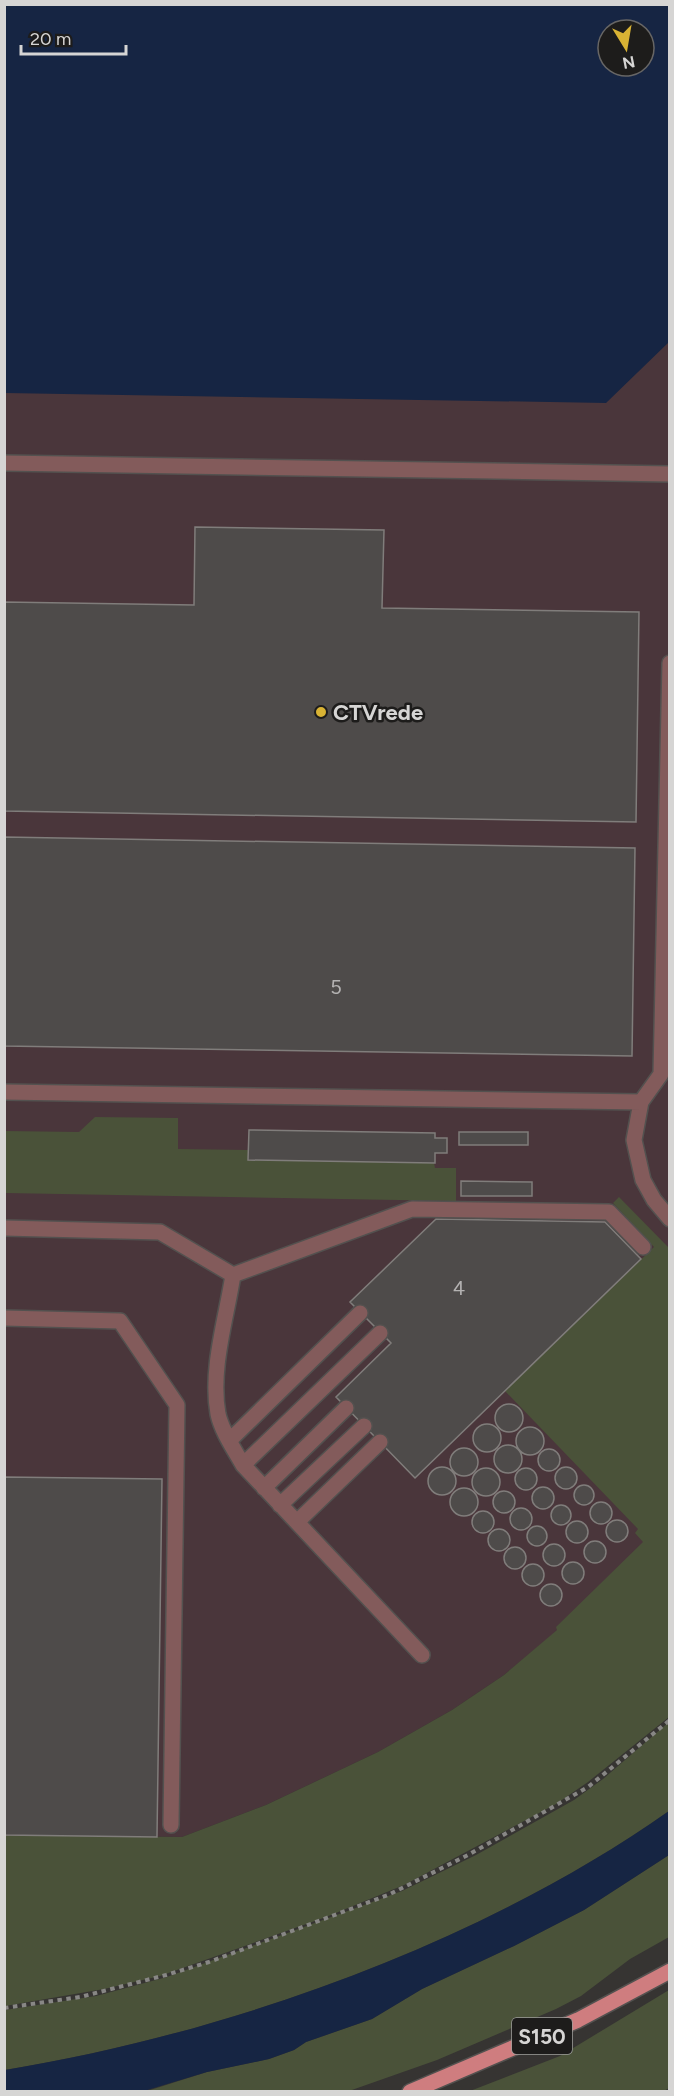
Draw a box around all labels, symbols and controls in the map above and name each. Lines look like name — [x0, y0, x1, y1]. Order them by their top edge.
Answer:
scale bar — [21, 18, 126, 56]
north arrow — [596, 18, 656, 78]
text: 20 m — [30, 28, 71, 50]
text: N — [621, 52, 637, 73]
place label: CTVrede — [333, 699, 423, 726]
marker: CTVrede — [314, 705, 328, 719]
house number: 5 — [330, 975, 342, 999]
house number: 4 — [453, 1276, 465, 1300]
road number: S150 — [512, 2018, 572, 2054]

